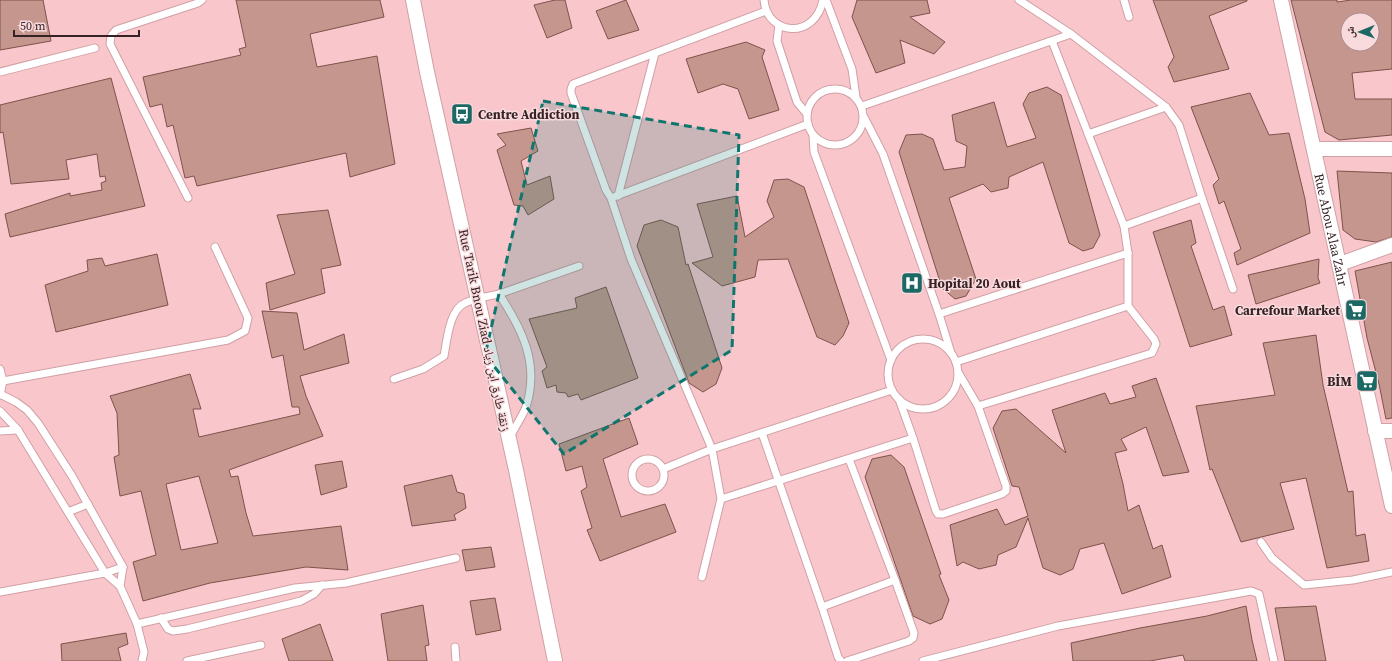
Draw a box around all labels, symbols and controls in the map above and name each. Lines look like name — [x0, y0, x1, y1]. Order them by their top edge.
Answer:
scale bar — [14, 12, 139, 38]
north arrow — [1340, 12, 1380, 52]
text: 50 m — [20, 18, 46, 34]
text: ش — [1343, 26, 1358, 38]
bus stop icon: Centre Addiction — [449, 101, 475, 127]
place label: Centre Addiction — [478, 106, 580, 123]
street label: Rue Abou Alaa Zahr — [1310, 172, 1352, 288]
street label: Rue Tarik Bnou Ziad زنقة طارق ابن زياد — [455, 227, 514, 433]
hospital icon: Hopital 20 Aout — [899, 270, 925, 296]
place label: Hopital 20 Aout — [928, 275, 1021, 292]
supermarket icon: Carrefour Market — [1343, 297, 1369, 323]
place label: Carrefour Market — [1235, 302, 1340, 319]
supermarket icon: BİM — [1354, 368, 1380, 394]
place label: BİM — [1327, 373, 1352, 390]

